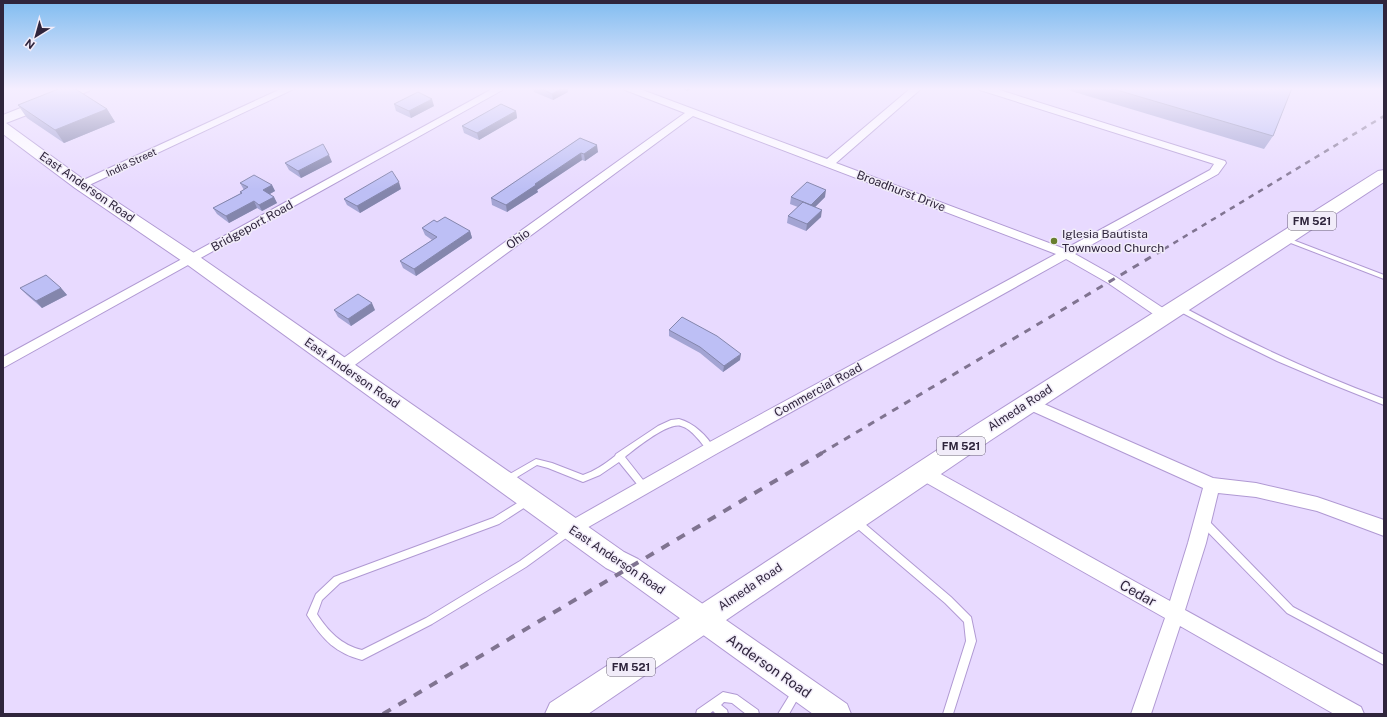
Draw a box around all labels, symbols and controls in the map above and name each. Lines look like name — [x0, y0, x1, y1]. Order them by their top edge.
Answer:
north arrow — [16, 16, 56, 56]
text: N — [23, 37, 37, 51]
street label: India Street — [104, 145, 158, 179]
street label: East Anderson Road — [37, 149, 137, 225]
street label: Broadhurst Drive — [855, 168, 948, 214]
street label: Bridgeport Road — [209, 198, 295, 254]
road number: FM 521 — [1288, 212, 1336, 230]
street label: Ohio — [504, 226, 533, 252]
place label: Iglesia Bautista Townwood Church — [1062, 227, 1164, 255]
marker: Iglesia Bautista Townwood Church — [1049, 236, 1059, 246]
street label: East Anderson Road — [302, 335, 402, 411]
street label: Commercial Road — [772, 360, 864, 420]
street label: Almeda Road — [985, 382, 1055, 434]
road number: FM 521 — [937, 437, 985, 455]
street label: East Anderson Road — [566, 523, 668, 597]
street label: Almeda Road — [715, 560, 785, 614]
street label: Cedar — [1117, 577, 1159, 609]
street label: Anderson Road — [724, 631, 814, 701]
road number: FM 521 — [607, 658, 655, 676]

